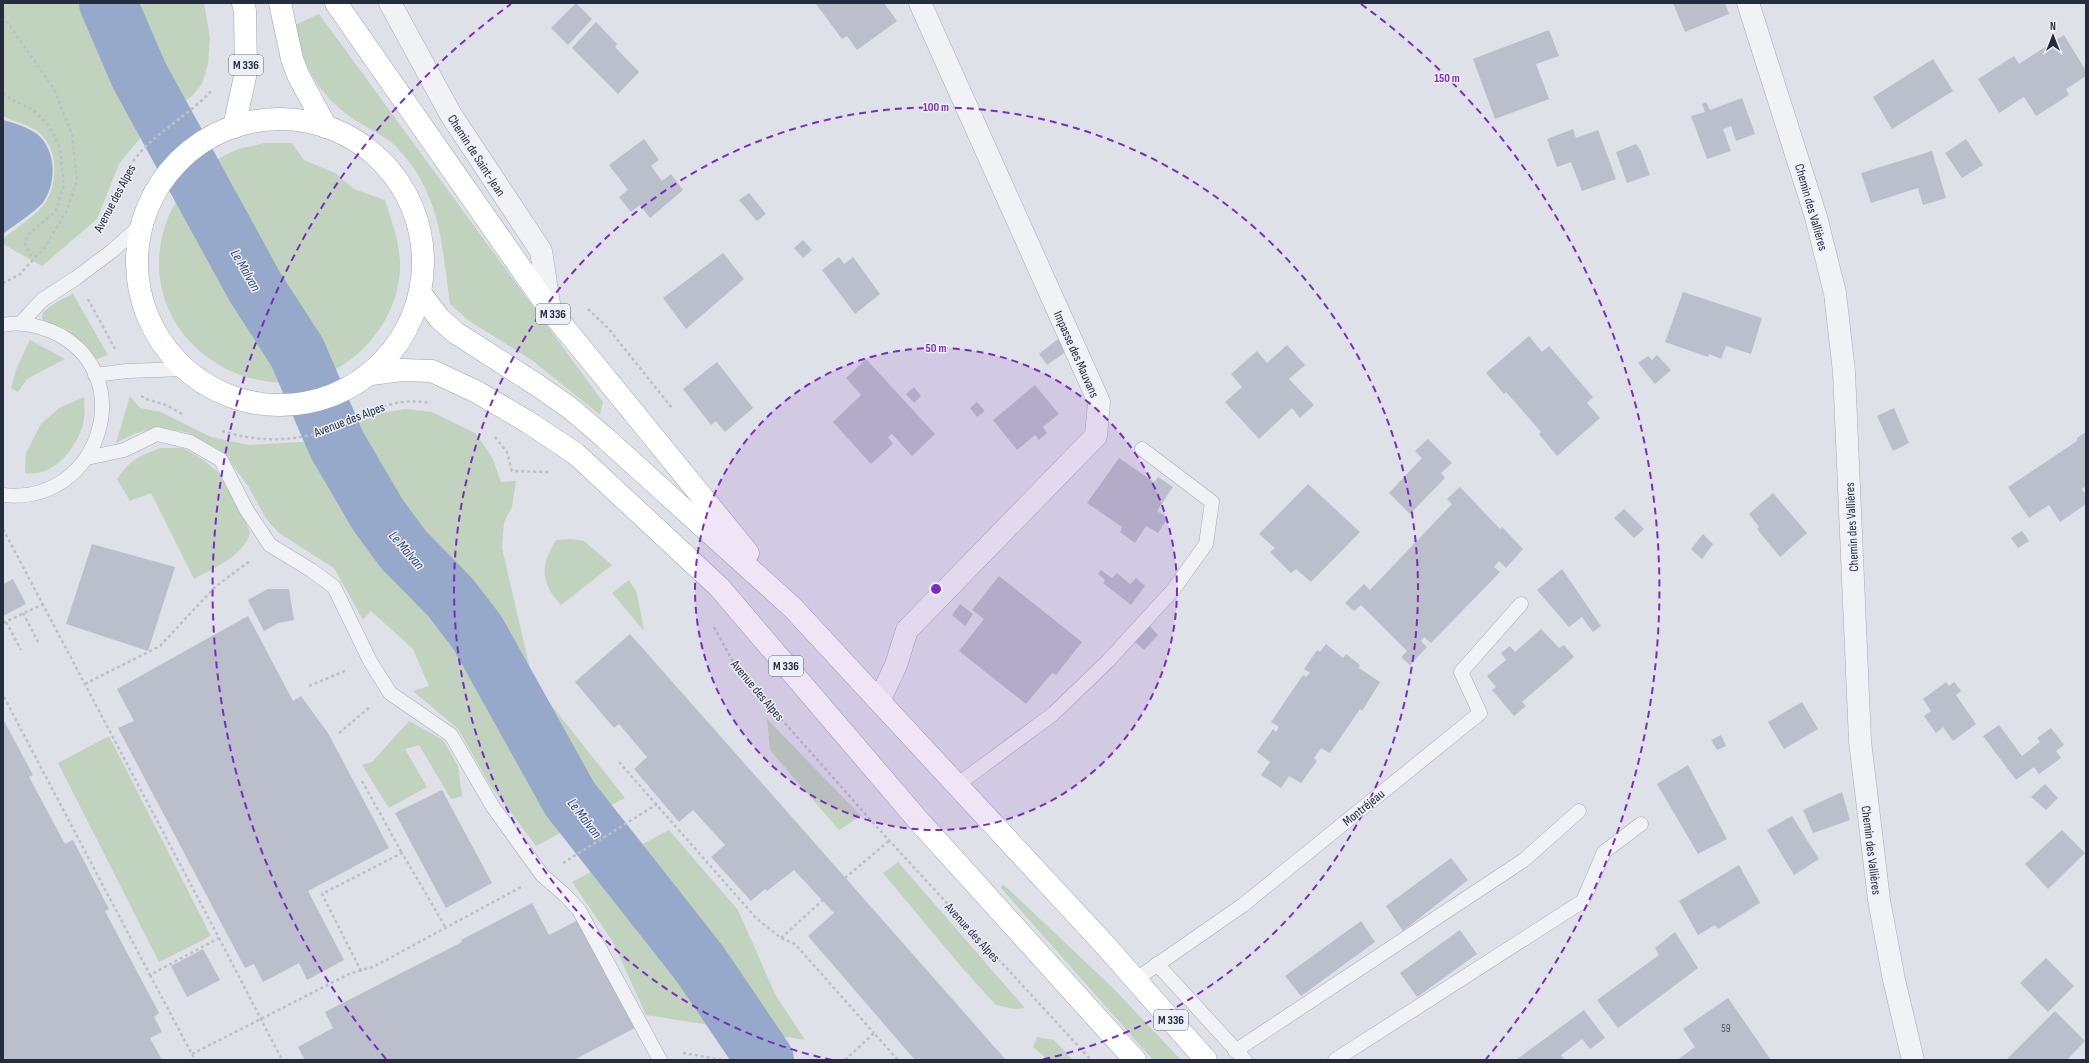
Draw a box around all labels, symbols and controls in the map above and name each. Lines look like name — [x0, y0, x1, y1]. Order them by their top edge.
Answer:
north arrow — [2033, 16, 2073, 56]
text: N — [2050, 20, 2056, 33]
road number: M 336 — [229, 55, 263, 75]
text: 150 m — [1434, 71, 1460, 86]
text: 100 m — [923, 100, 949, 115]
street label: Chemin de Saint-Jean — [444, 112, 509, 199]
street label: Avenue des Alpes — [90, 161, 140, 236]
street label: Chemin des Vallières — [1791, 162, 1831, 253]
water label: Le Malvan — [227, 246, 264, 294]
road number: M 336 — [536, 304, 570, 324]
street label: Impasse des Mauvans — [1050, 308, 1103, 401]
text: 50 m — [926, 341, 946, 356]
street label: Avenue des Alpes — [311, 399, 387, 441]
street label: Chemin des Vallières — [1842, 482, 1862, 572]
water label: Le Malvan — [385, 528, 428, 573]
centre of rings — [929, 582, 943, 596]
street label: Avenue des Alpes — [726, 656, 788, 725]
road number: M 336 — [769, 656, 803, 676]
street label: Montréjeau — [1339, 786, 1388, 830]
water label: Le Malvan — [564, 795, 605, 842]
street label: Chemin des Vallières — [1858, 805, 1884, 896]
street label: Avenue des Alpes — [941, 899, 1003, 966]
road number: M 336 — [1154, 1010, 1188, 1030]
house number: 59 — [1721, 1022, 1731, 1035]

